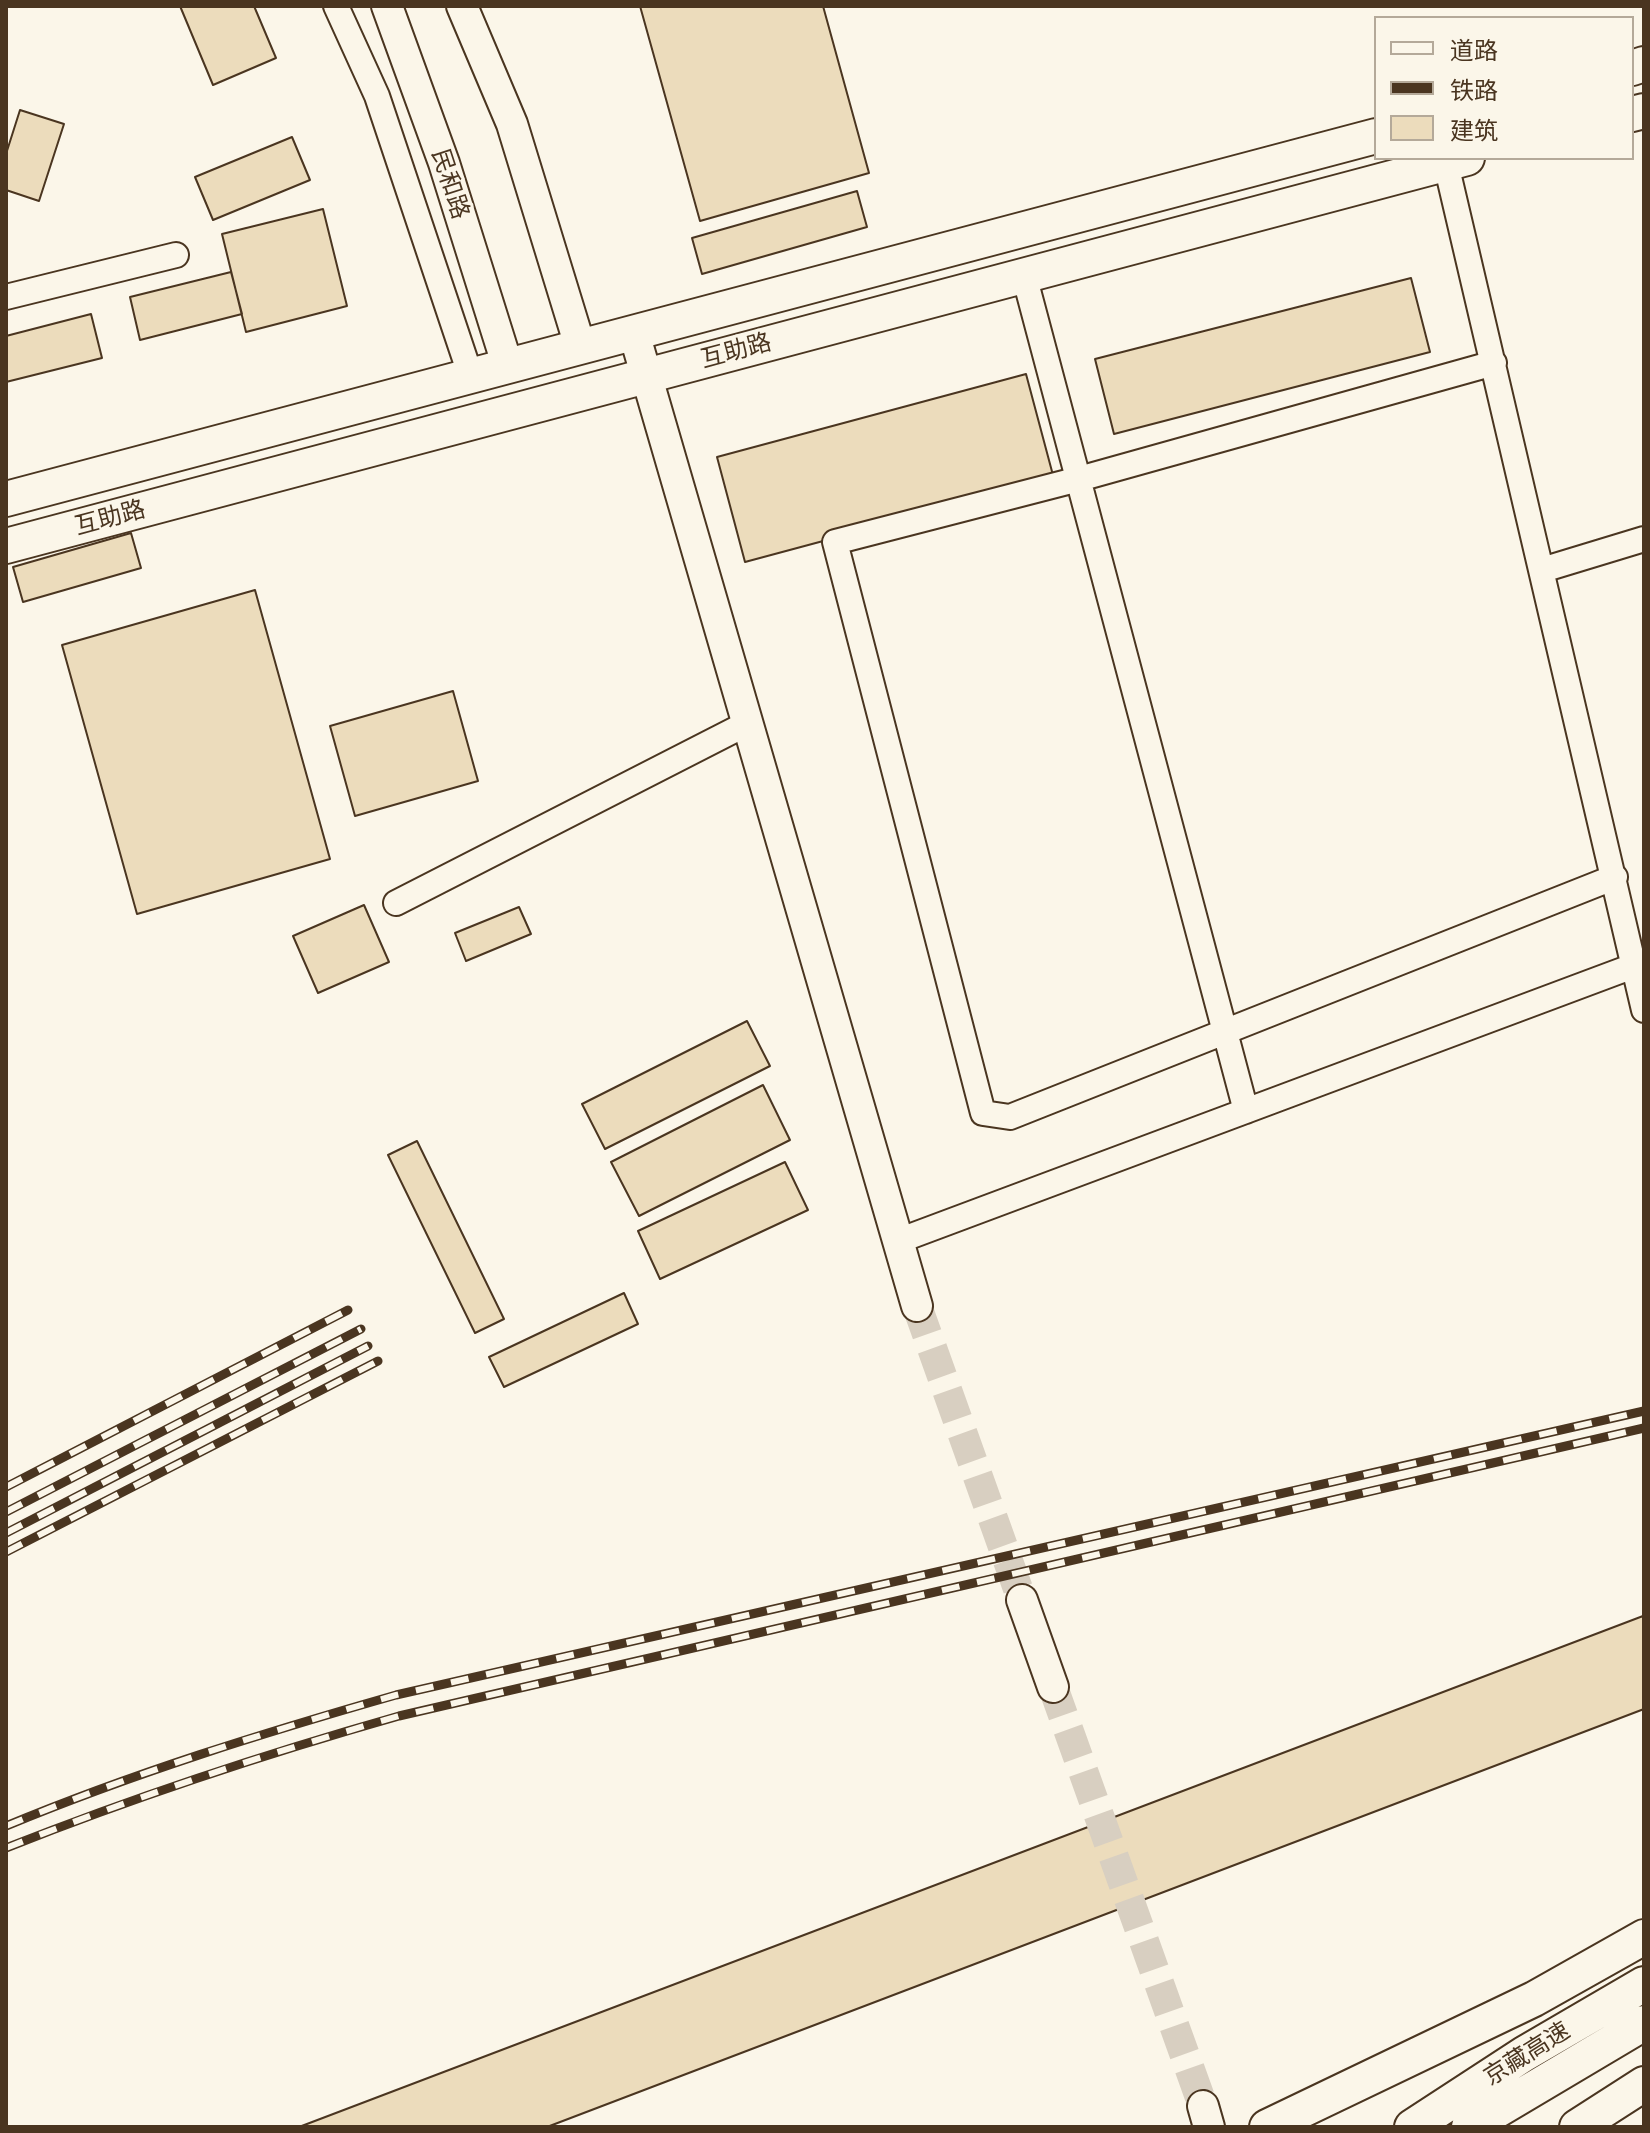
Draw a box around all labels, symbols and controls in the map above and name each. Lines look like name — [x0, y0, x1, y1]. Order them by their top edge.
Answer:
legend — [1374, 16, 1634, 160]
text: 道路 — [1450, 37, 1498, 64]
text: 铁路 — [1450, 77, 1498, 104]
text: 建筑 — [1450, 117, 1498, 144]
street label: 民和路 — [425, 145, 475, 223]
street label: 互助路 — [697, 328, 775, 374]
street label: 互助路 — [71, 495, 149, 541]
street label: 京藏高速 — [1479, 2016, 1575, 2092]

